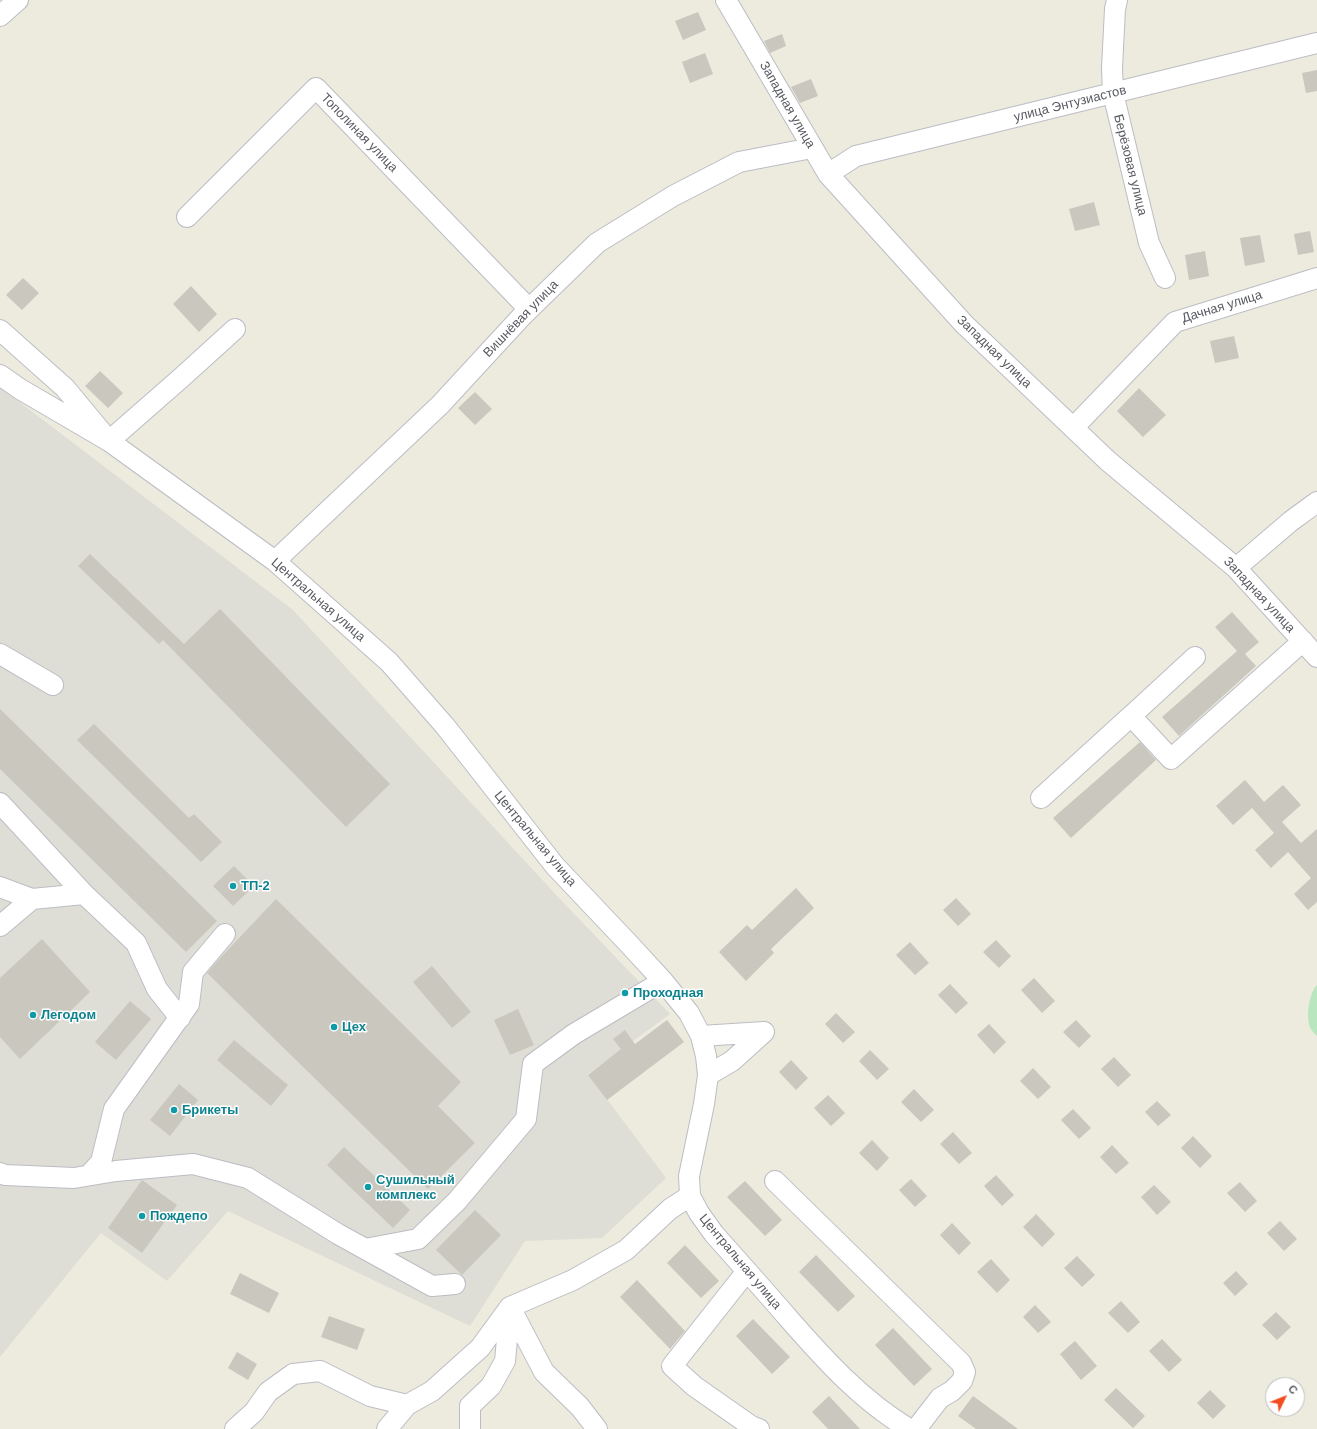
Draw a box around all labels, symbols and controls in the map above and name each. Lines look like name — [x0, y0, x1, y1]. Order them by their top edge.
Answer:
street label: Западная улица — [756, 59, 818, 151]
street label: улица Энтузиастов — [1012, 82, 1128, 126]
street label: Тополиная улица — [317, 90, 401, 176]
street label: Берёзовая улица — [1110, 113, 1150, 217]
street label: Вишнёвая улица — [480, 277, 562, 361]
street label: Дачная улица — [1180, 287, 1264, 327]
street label: Западная улица — [953, 312, 1035, 392]
street label: Западная улица — [1220, 554, 1298, 636]
street label: Центральная улица — [268, 555, 368, 645]
street label: Центральная улица — [491, 788, 579, 890]
place label: ТП-2 — [241, 878, 270, 894]
marker: ТП-2 — [228, 881, 238, 891]
place label: Проходная — [633, 985, 703, 1001]
marker: Проходная — [620, 988, 630, 998]
place label: Легодом — [41, 1007, 96, 1023]
marker: Легодом — [28, 1010, 38, 1020]
place label: Цех — [342, 1019, 366, 1035]
marker: Цех — [329, 1022, 339, 1032]
place label: Брикеты — [182, 1102, 238, 1118]
marker: Брикеты — [169, 1105, 179, 1115]
place label: Сушильный комплекс — [376, 1172, 455, 1203]
marker: Сушильный комплекс — [363, 1182, 373, 1192]
place label: Пождепо — [150, 1208, 208, 1224]
marker: Пождепо — [137, 1211, 147, 1221]
street label: Центральная улица — [696, 1211, 784, 1313]
north arrow — [1265, 1377, 1305, 1417]
text: С — [1286, 1382, 1300, 1396]

